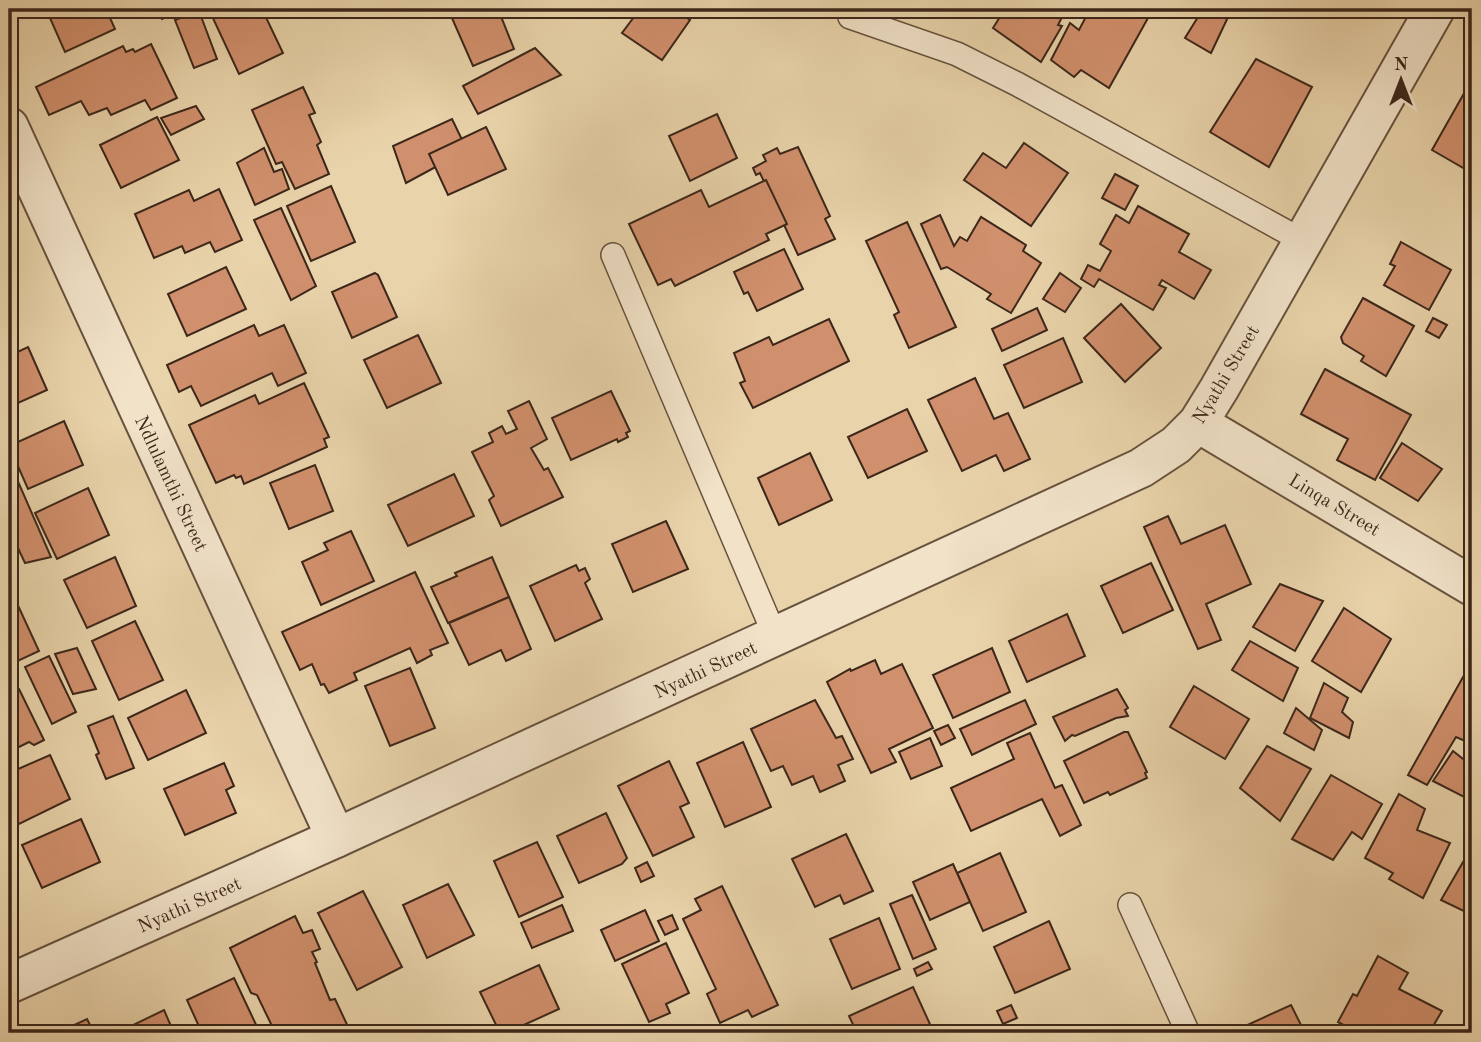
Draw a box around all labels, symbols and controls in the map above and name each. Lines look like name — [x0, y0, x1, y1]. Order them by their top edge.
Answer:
north arrow — [1366, 46, 1436, 116]
text: N — [1394, 56, 1409, 75]
street label: Nyathi Street — [1190, 323, 1264, 428]
street label: Ndlulamthi Street — [130, 413, 209, 555]
street label: Linqa Street — [1285, 472, 1383, 541]
street label: Nyathi Street — [652, 639, 760, 703]
street label: Nyathi Street — [135, 875, 245, 938]

